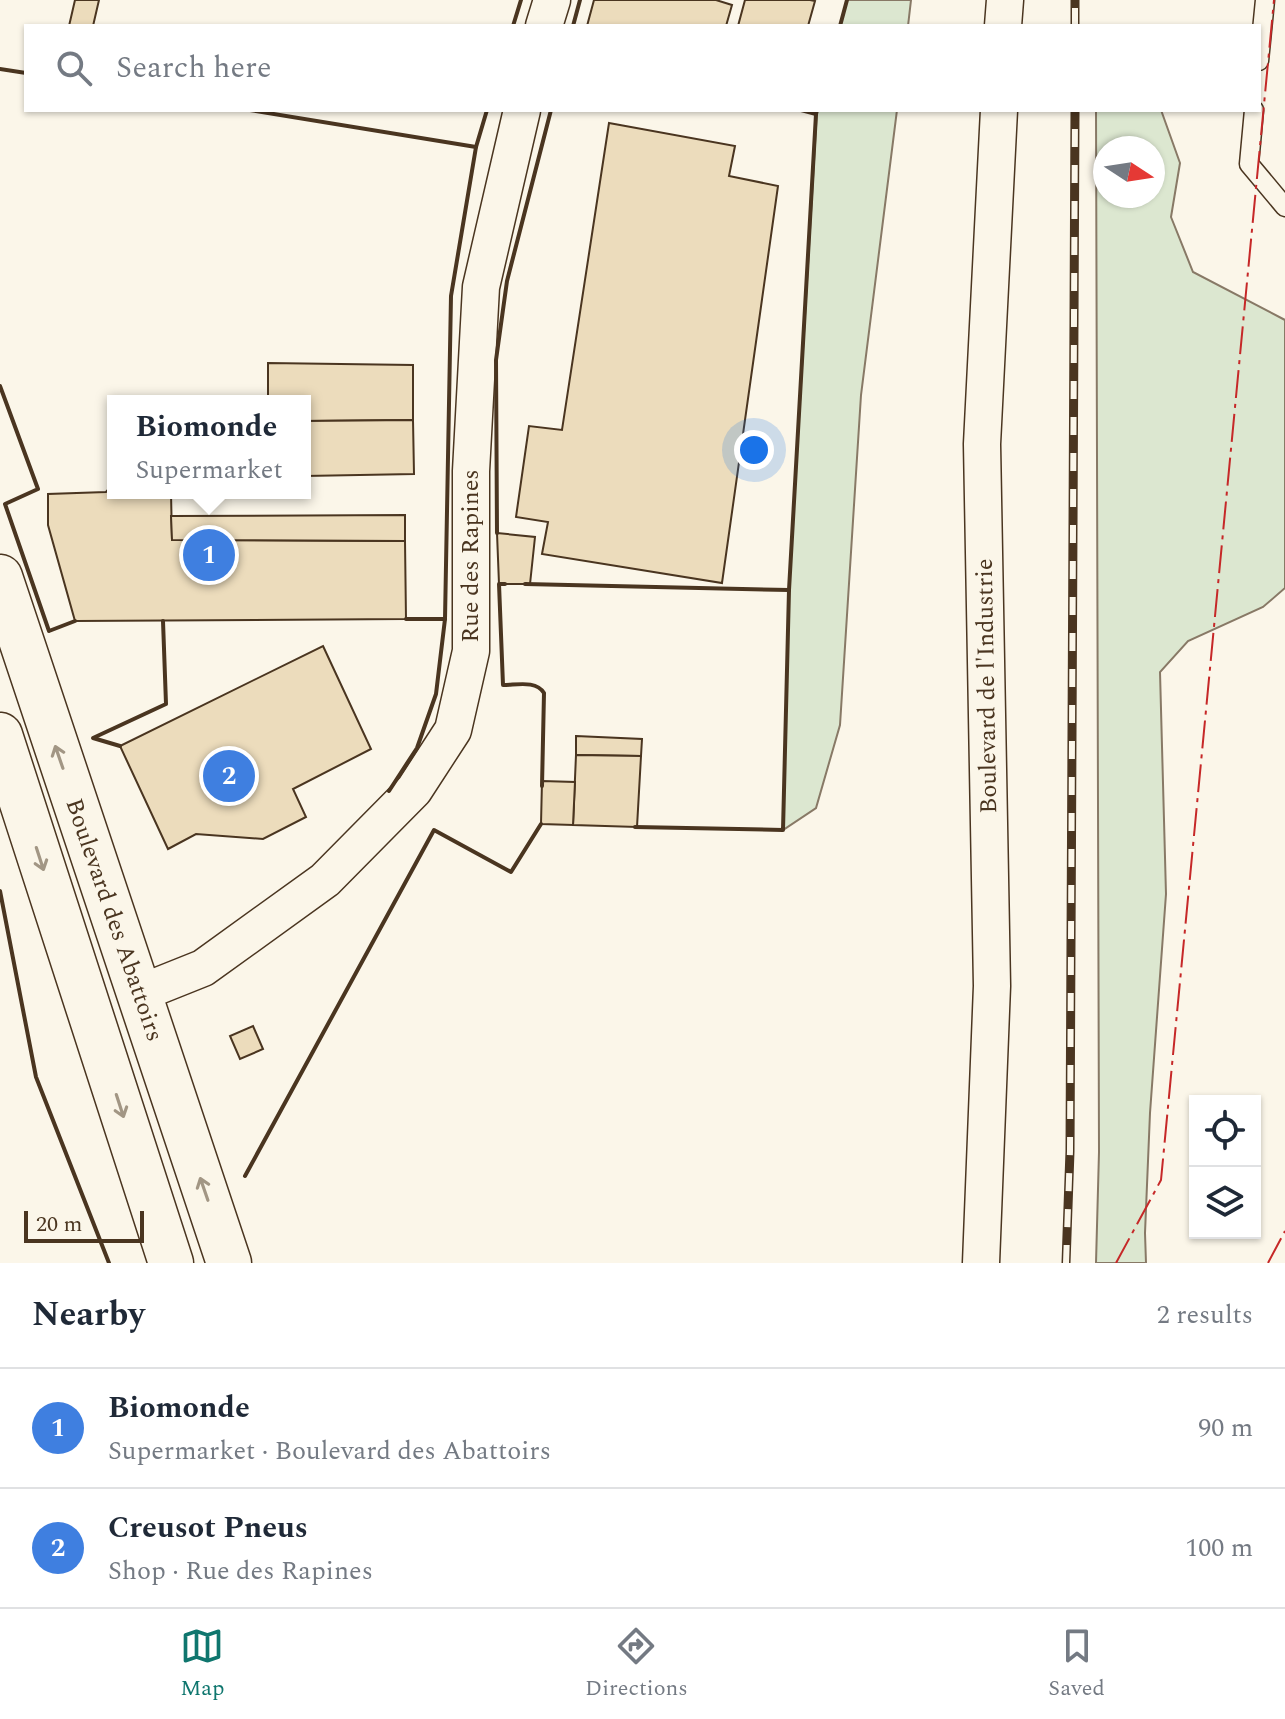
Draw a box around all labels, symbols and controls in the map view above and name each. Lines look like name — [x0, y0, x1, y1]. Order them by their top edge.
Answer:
search box — [24, 24, 1261, 112]
text: Search here — [116, 45, 272, 91]
icon: search — [52, 46, 96, 90]
north arrow — [1093, 136, 1165, 208]
popup — [107, 395, 311, 499]
text: Biomonde — [135, 404, 277, 450]
your location — [734, 430, 774, 470]
text: Supermarket — [135, 450, 283, 490]
street label: Rue des Rapines — [453, 469, 489, 643]
pin: 1 — [183, 525, 235, 585]
street label: Boulevard de l'Industrie — [967, 558, 1007, 814]
one-way arrow — [50, 745, 65, 770]
pin: 2 — [203, 746, 255, 806]
street label: Boulevard des Abattoirs — [55, 794, 173, 1046]
one-way arrow — [33, 845, 48, 871]
one-way arrow — [114, 1093, 129, 1118]
map controls — [1189, 1095, 1261, 1239]
button: locate — [1189, 1095, 1261, 1167]
button: layers — [1189, 1167, 1261, 1239]
one-way arrow — [196, 1177, 211, 1202]
scale bar — [24, 1207, 144, 1243]
text: 20 m — [36, 1208, 82, 1241]
text: Nearby — [32, 1289, 145, 1341]
text: 2 results — [1157, 1295, 1253, 1335]
text: Biomonde — [108, 1385, 250, 1431]
text: 1 — [51, 1408, 65, 1448]
text: 90 m — [1198, 1408, 1253, 1448]
text: Supermarket · Boulevard des Abattoirs — [108, 1431, 551, 1471]
text: Creusot Pneus — [108, 1505, 308, 1551]
text: 2 — [51, 1528, 65, 1568]
text: 100 m — [1185, 1528, 1253, 1568]
text: Shop · Rue des Rapines — [108, 1551, 373, 1591]
tab: Map — [180, 1624, 225, 1705]
tab: Directions — [585, 1624, 688, 1705]
tab: Saved — [1048, 1624, 1105, 1705]

